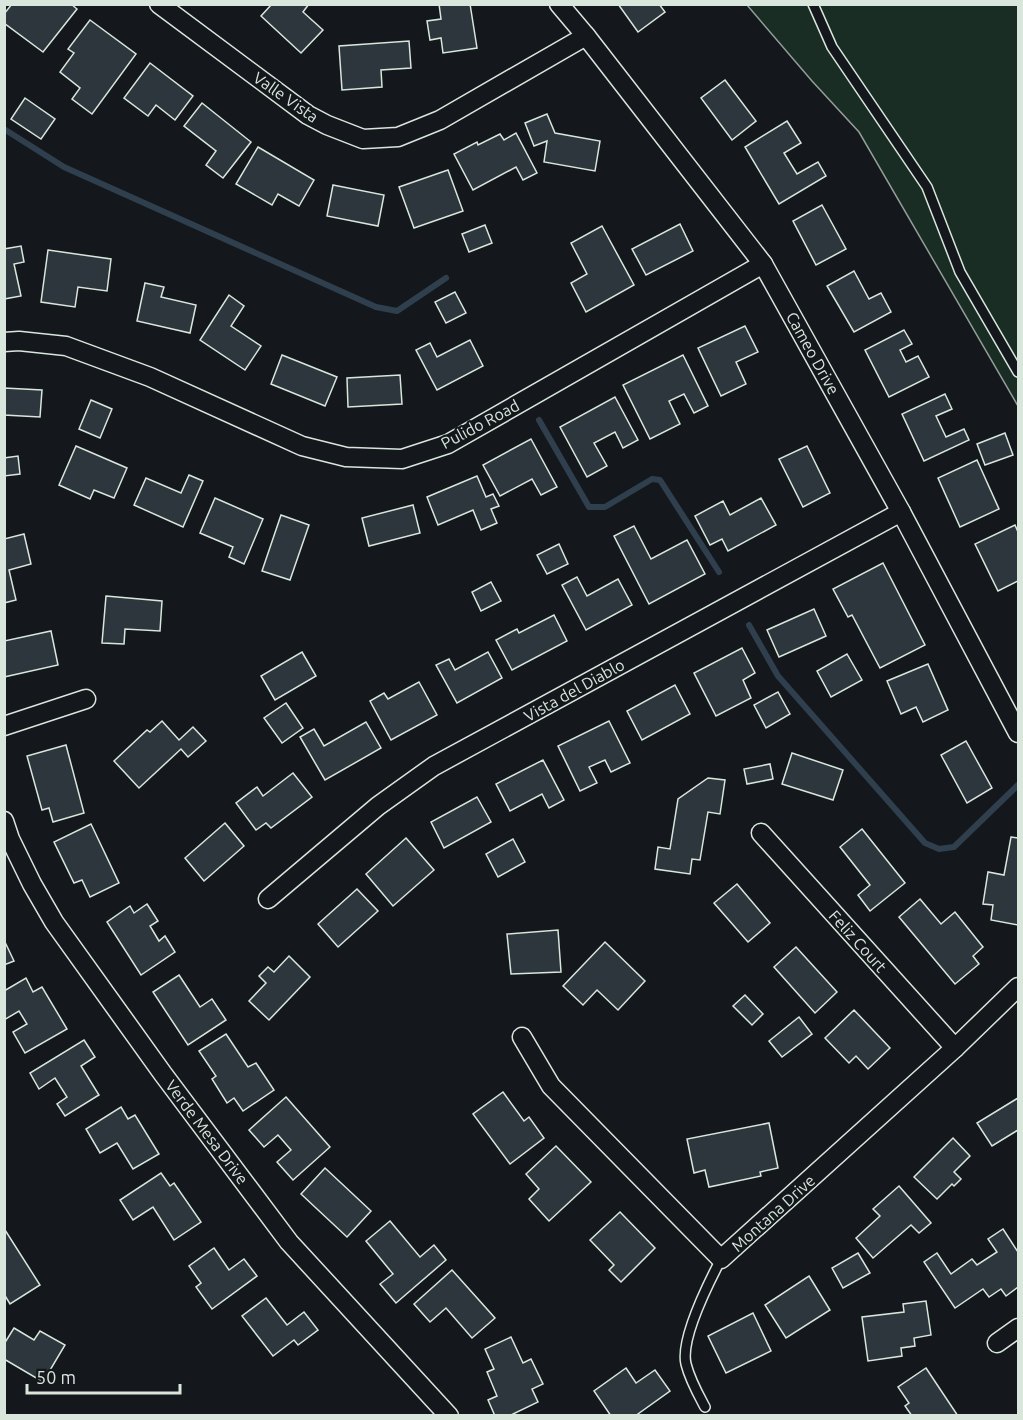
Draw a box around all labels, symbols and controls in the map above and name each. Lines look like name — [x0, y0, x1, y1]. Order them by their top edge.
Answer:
street label: Valle Vista — [250, 68, 322, 126]
street label: Cameo Drive — [783, 309, 843, 397]
street label: Pulido Road — [438, 396, 522, 452]
street label: Vista del Diablo — [521, 655, 627, 725]
street label: Feliz Court — [826, 906, 891, 976]
street label: Verde Mesa Drive — [162, 1076, 252, 1188]
street label: Montana Drive — [728, 1171, 818, 1255]
scale bar — [27, 1357, 180, 1395]
text: 50 m — [36, 1367, 76, 1387]

